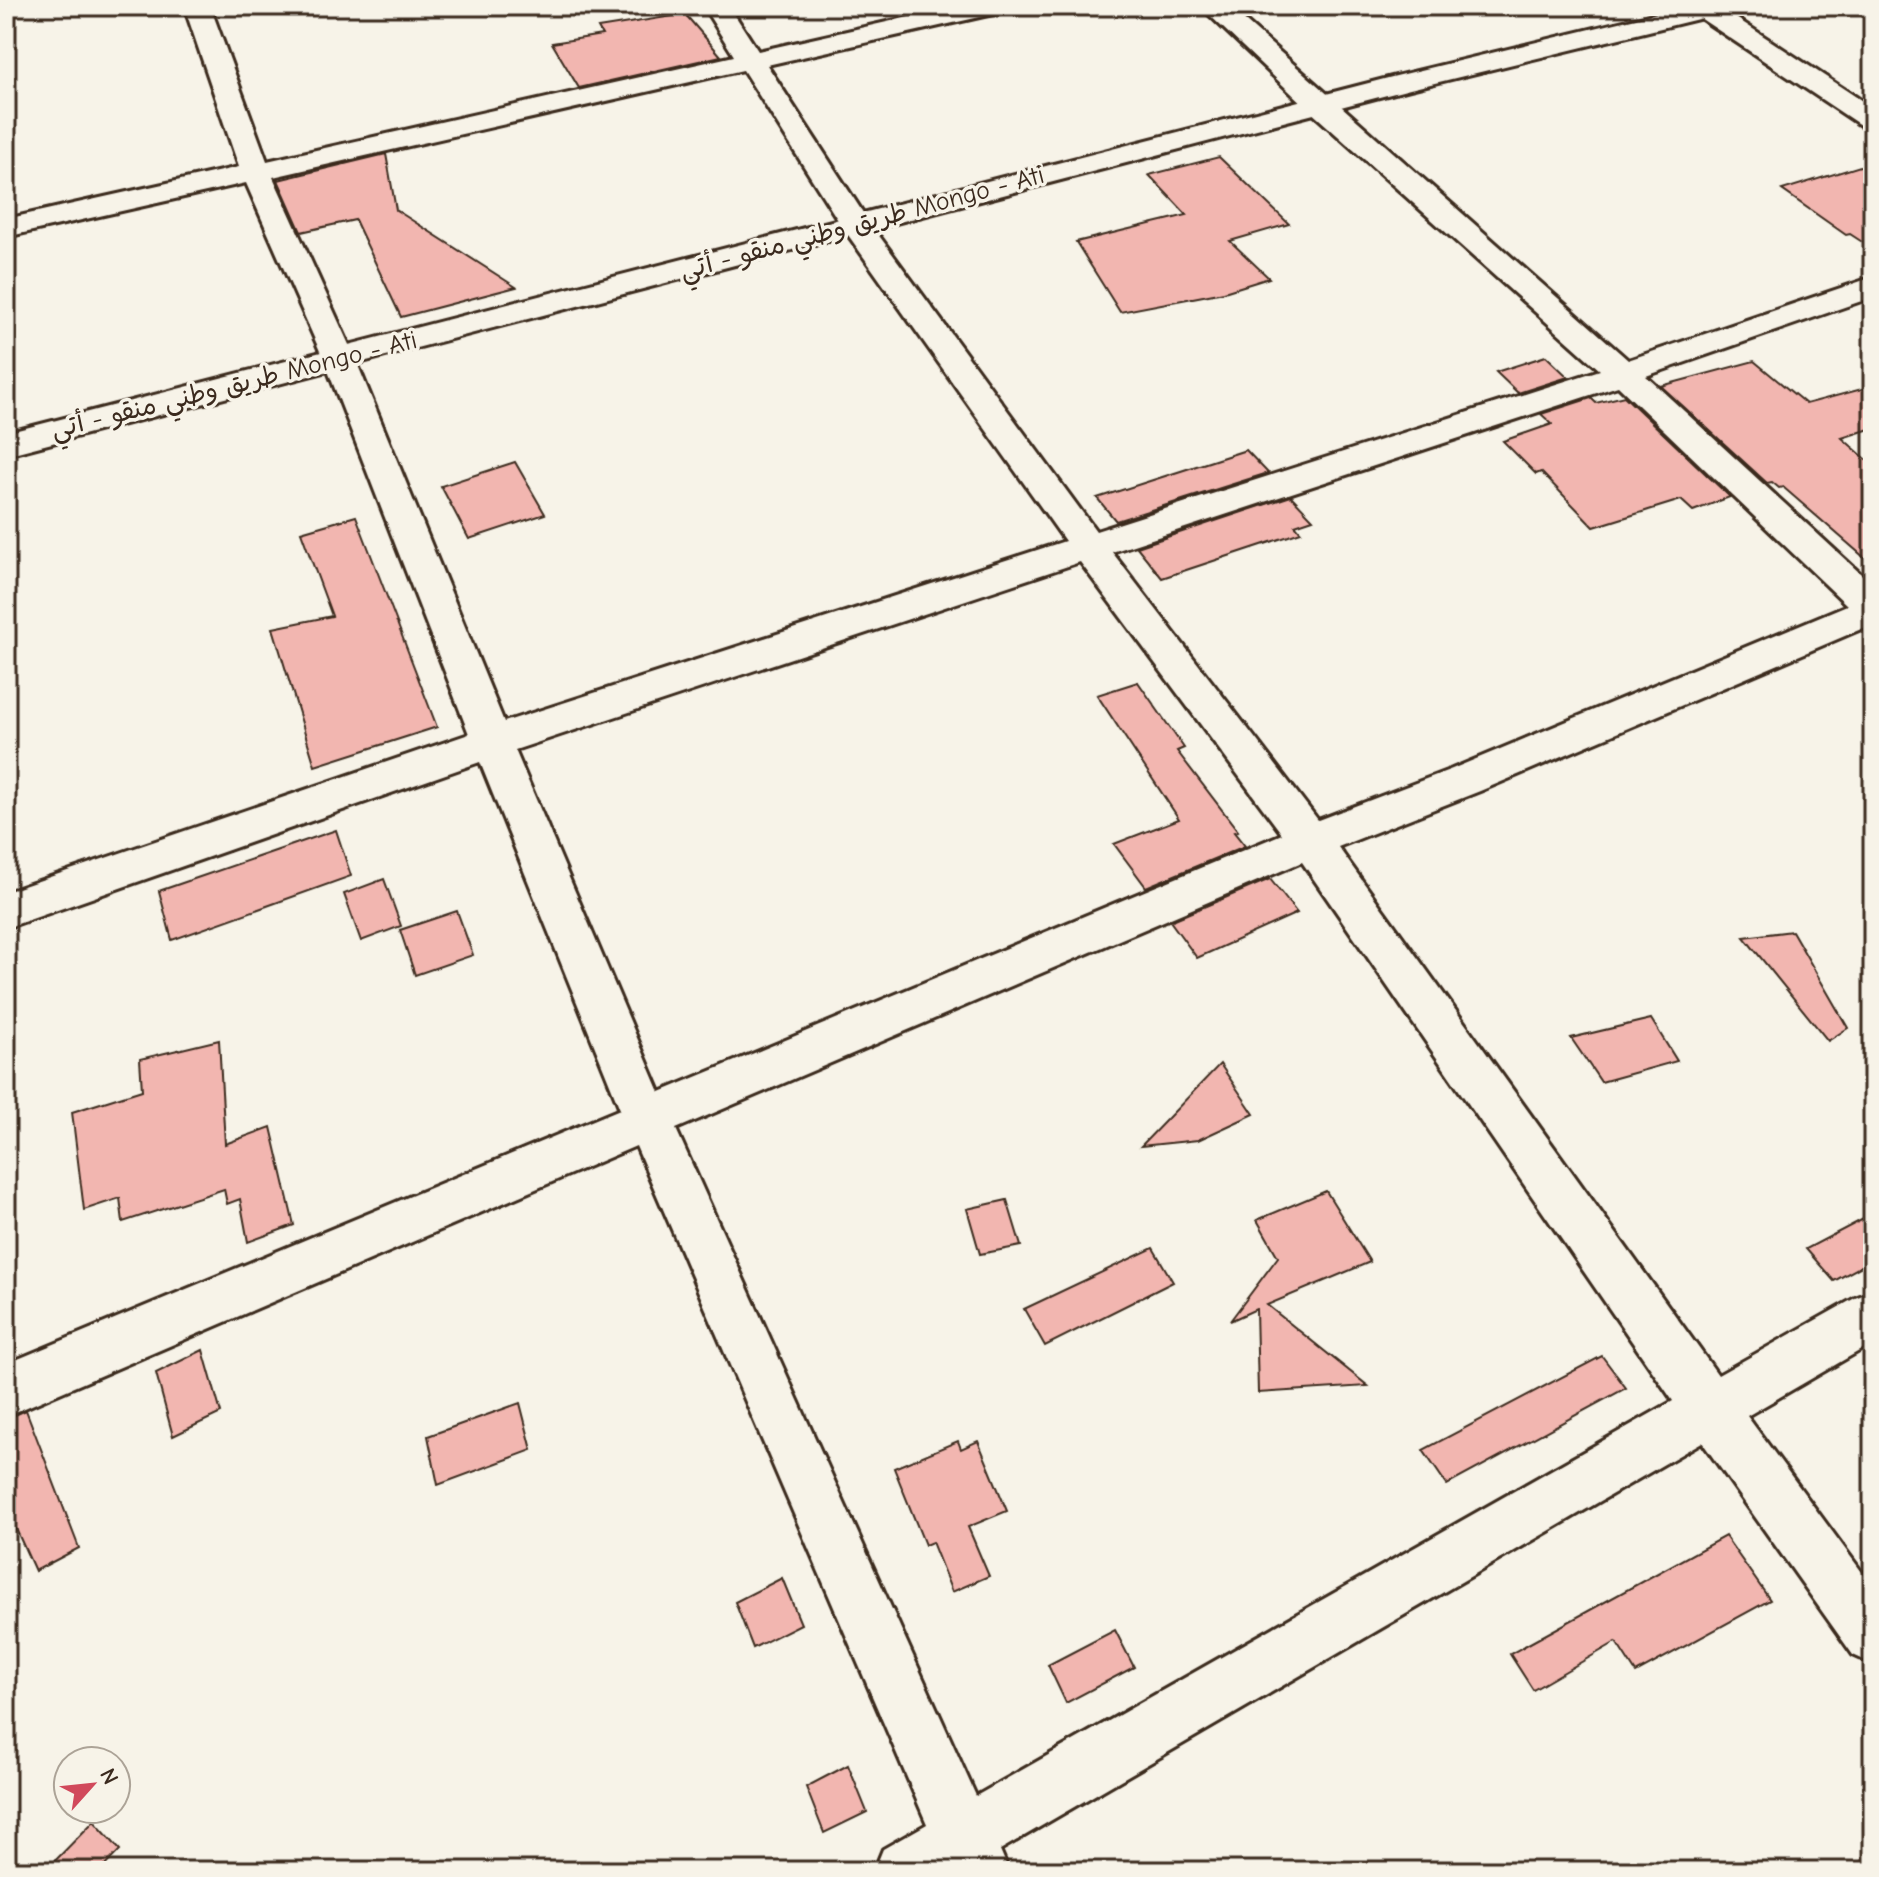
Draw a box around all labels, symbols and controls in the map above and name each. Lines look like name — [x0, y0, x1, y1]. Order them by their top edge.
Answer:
street label: طريق وطني منقو - أتي Mongo - Ati — [676, 159, 1049, 293]
street label: طريق وطني منقو - أتي Mongo - Ati — [48, 324, 422, 452]
north arrow — [52, 1745, 132, 1825]
text: N — [94, 1764, 124, 1789]

